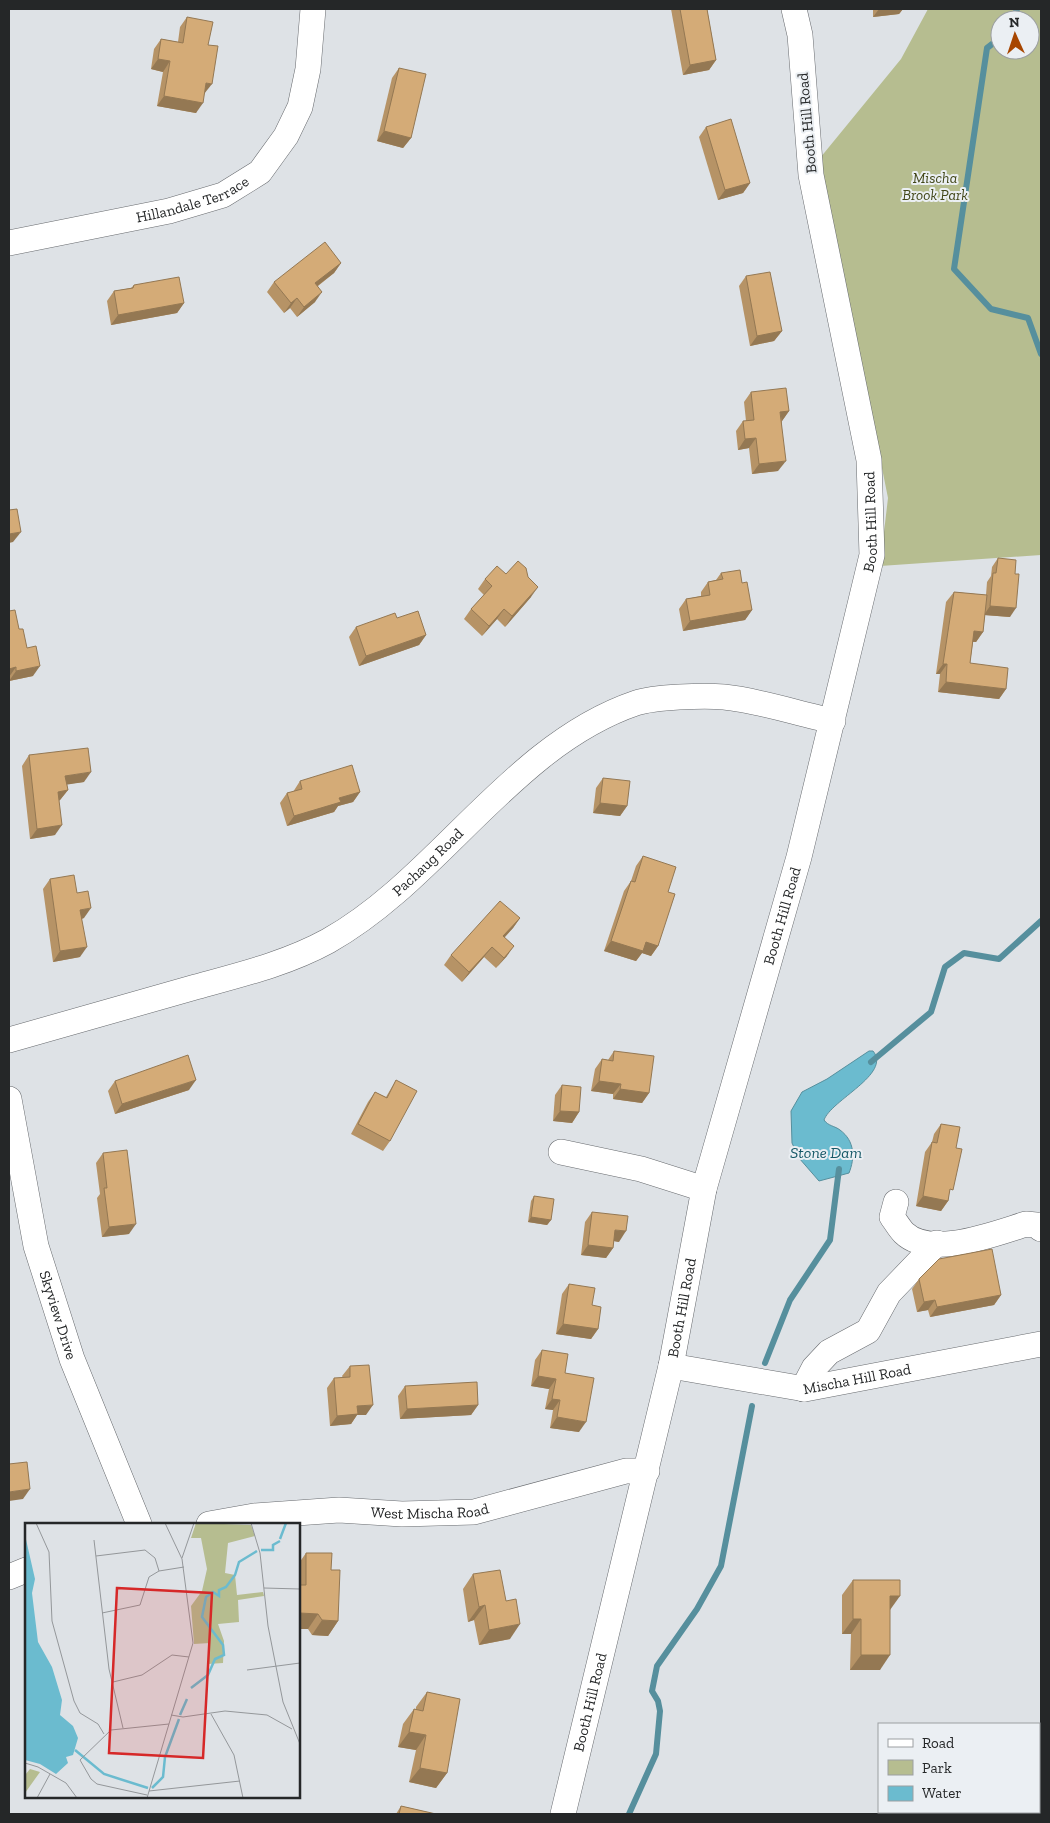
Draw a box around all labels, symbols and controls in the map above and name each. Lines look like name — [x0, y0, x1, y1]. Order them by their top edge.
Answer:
north arrow — [990, 10, 1040, 60]
text: N — [1009, 14, 1020, 31]
street label: Booth Hill Road — [794, 71, 820, 174]
park label: Mischa Brook Park — [902, 169, 968, 204]
street label: Hillandale Terrace — [135, 172, 252, 226]
street label: Booth Hill Road — [859, 470, 881, 574]
street label: Pachaug Road — [389, 824, 467, 900]
street label: Booth Hill Road — [760, 864, 805, 967]
water label: Stone Dam — [790, 1143, 862, 1162]
street label: Booth Hill Road — [664, 1256, 700, 1359]
street label: Skyview Drive — [35, 1268, 81, 1362]
street label: Mischa Hill Road — [802, 1360, 913, 1398]
street label: West Mischa Road — [370, 1499, 492, 1523]
inset map — [25, 1523, 300, 1798]
street label: Booth Hill Road — [569, 1650, 611, 1753]
legend — [878, 1723, 1040, 1813]
text: Road — [922, 1734, 955, 1752]
text: Park — [922, 1759, 952, 1777]
text: Water — [922, 1784, 962, 1802]

